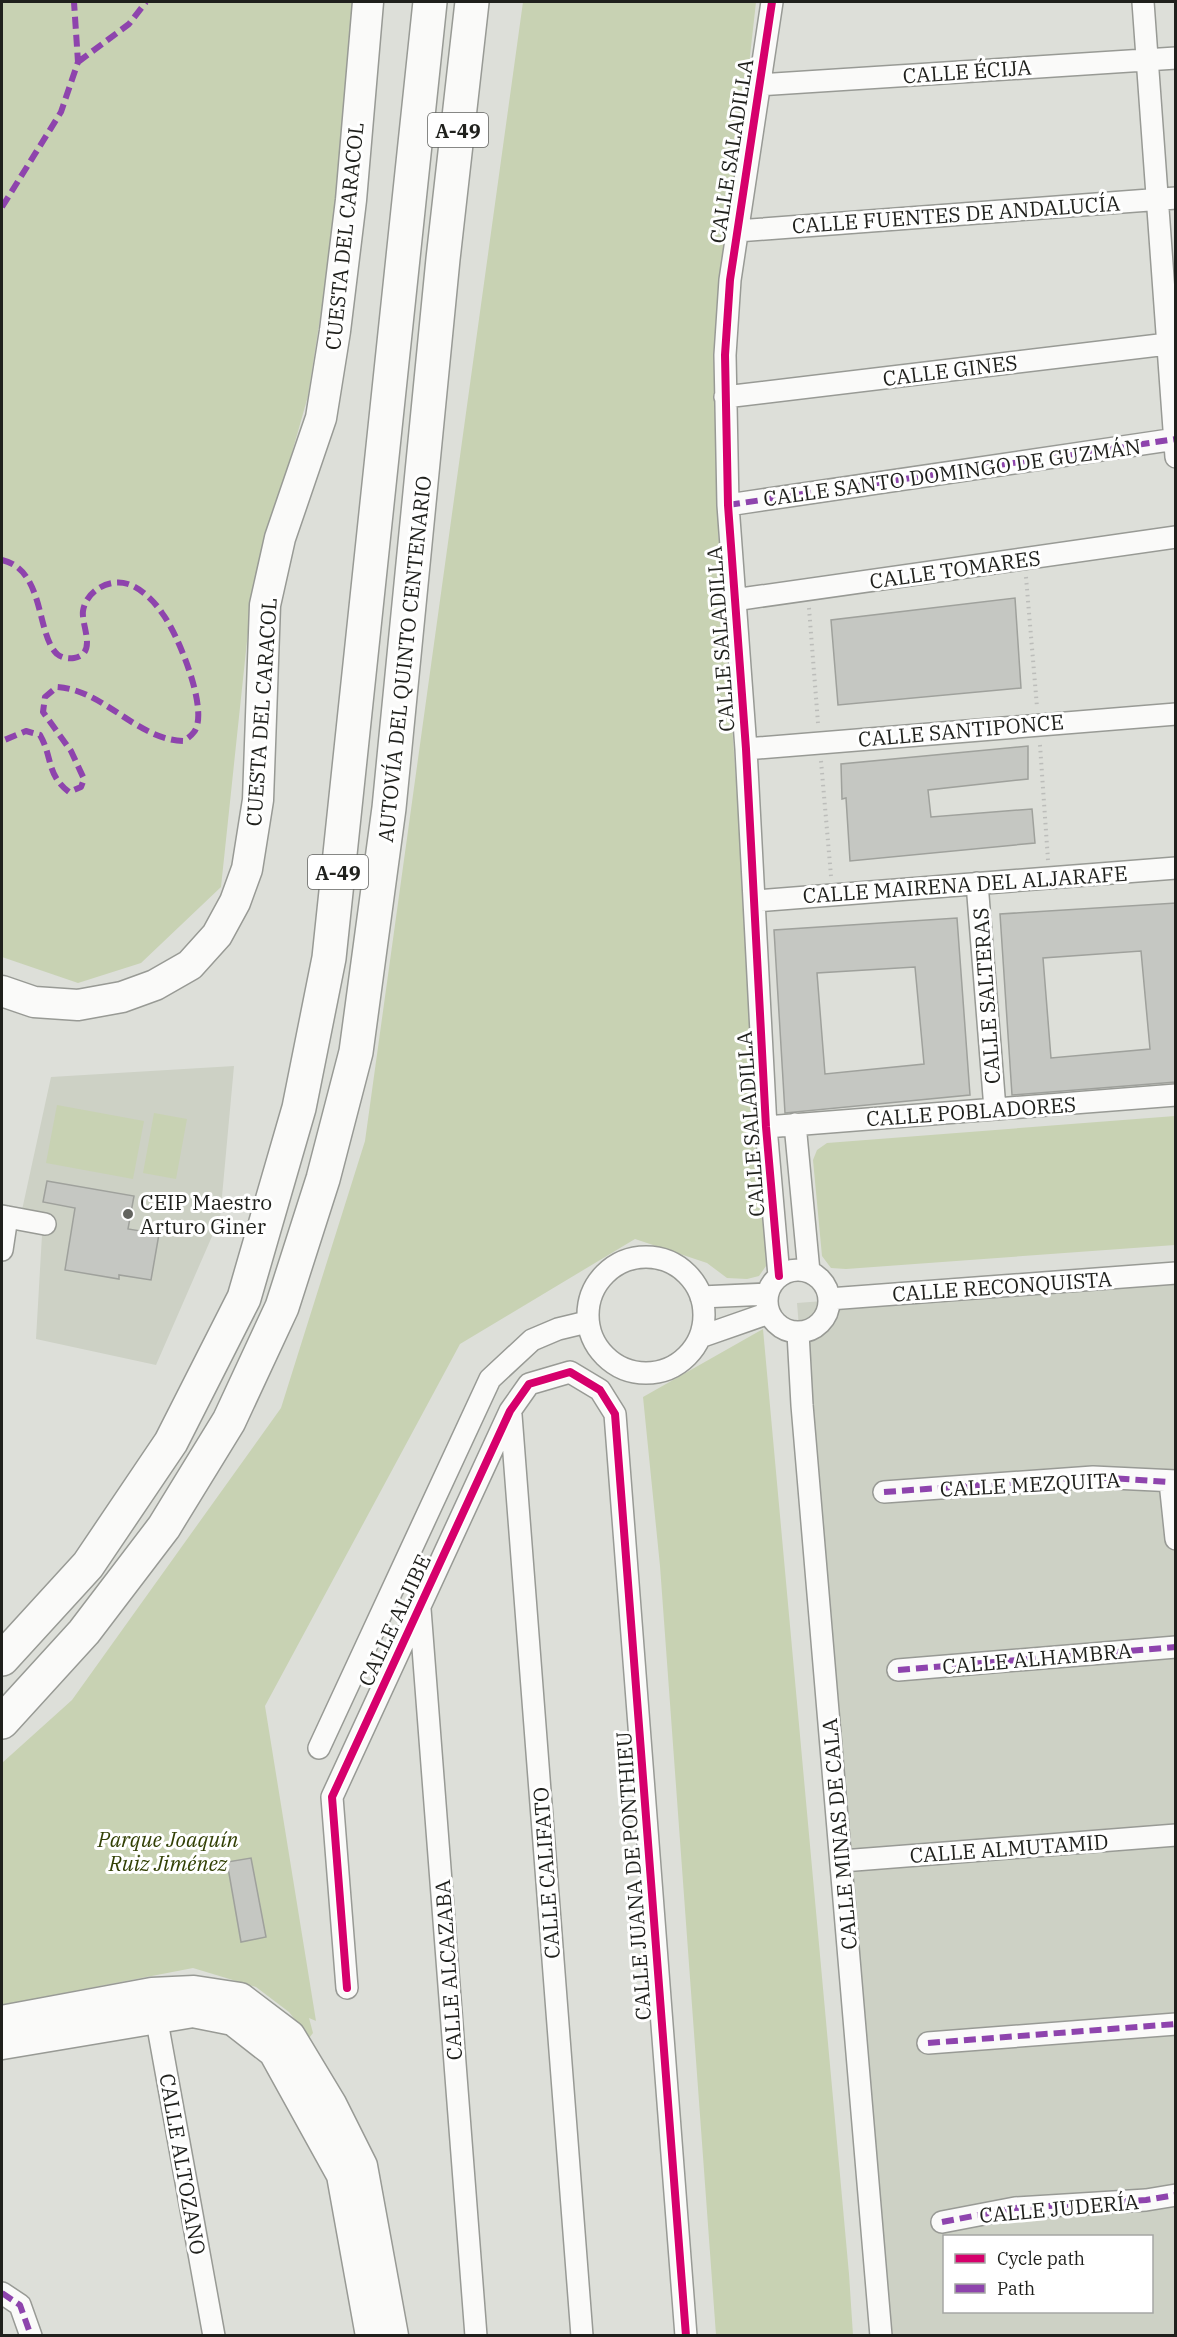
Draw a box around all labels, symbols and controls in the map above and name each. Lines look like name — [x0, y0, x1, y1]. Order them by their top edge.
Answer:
street label: CALLE ÉCIJA — [902, 52, 1033, 89]
street label: CALLE SALADILLA — [703, 56, 759, 245]
road number: A-49 — [428, 113, 488, 147]
street label: CUESTA DEL CARACOL — [318, 121, 370, 351]
street label: CALLE FUENTES DE ANDALUCÍA — [791, 189, 1122, 239]
street label: CALLE GINES — [881, 348, 1019, 392]
street label: CALLE SANTO DOMINGO DE GUZMÁN — [761, 432, 1143, 512]
street label: AUTOVÍA DEL QUINTO CENTENARIO — [371, 474, 437, 844]
street label: CALLE TOMARES — [868, 543, 1042, 595]
street label: CALLE SALADILLA — [699, 545, 740, 733]
street label: CUESTA DEL CARACOL — [239, 597, 283, 827]
street label: CALLE SANTIPONCE — [857, 707, 1065, 753]
road number: A-49 — [308, 855, 368, 889]
street label: CALLE MAIRENA DEL ALJARAFE — [802, 859, 1128, 909]
street label: CALLE SALTERAS — [966, 907, 1006, 1085]
street label: CALLE SALADILLA — [729, 1030, 770, 1218]
street label: CALLE POBLADORES — [865, 1090, 1077, 1132]
place label: CEIP Maestro Arturo Giner — [140, 1188, 272, 1240]
marker: CEIP Maestro Arturo Giner — [121, 1207, 135, 1221]
street label: CALLE RECONQUISTA — [891, 1264, 1113, 1308]
street label: CALLE MEZQUITA — [939, 1465, 1121, 1503]
street label: CALLE ALJIBE — [351, 1550, 437, 1690]
street label: CALLE ALHAMBRA — [941, 1636, 1133, 1680]
street label: CALLE MINAS DE CALA — [815, 1716, 863, 1951]
street label: CALLE JUANA DE PONTHIEU — [609, 1731, 657, 2021]
street label: CALLE CALIFATO — [526, 1786, 566, 1960]
park label: Parque Joaquín Ruiz Jiménez — [97, 1825, 238, 1877]
street label: CALLE ALMUTAMID — [909, 1827, 1109, 1869]
street label: CALLE ALCAZABA — [428, 1878, 468, 2061]
street label: CALLE ALTOZANO — [153, 2071, 213, 2257]
street label: CALLE JUDERÍA — [978, 2187, 1141, 2229]
legend — [943, 2235, 1153, 2313]
text: Cycle path — [997, 2247, 1085, 2270]
text: Path — [997, 2277, 1035, 2300]

